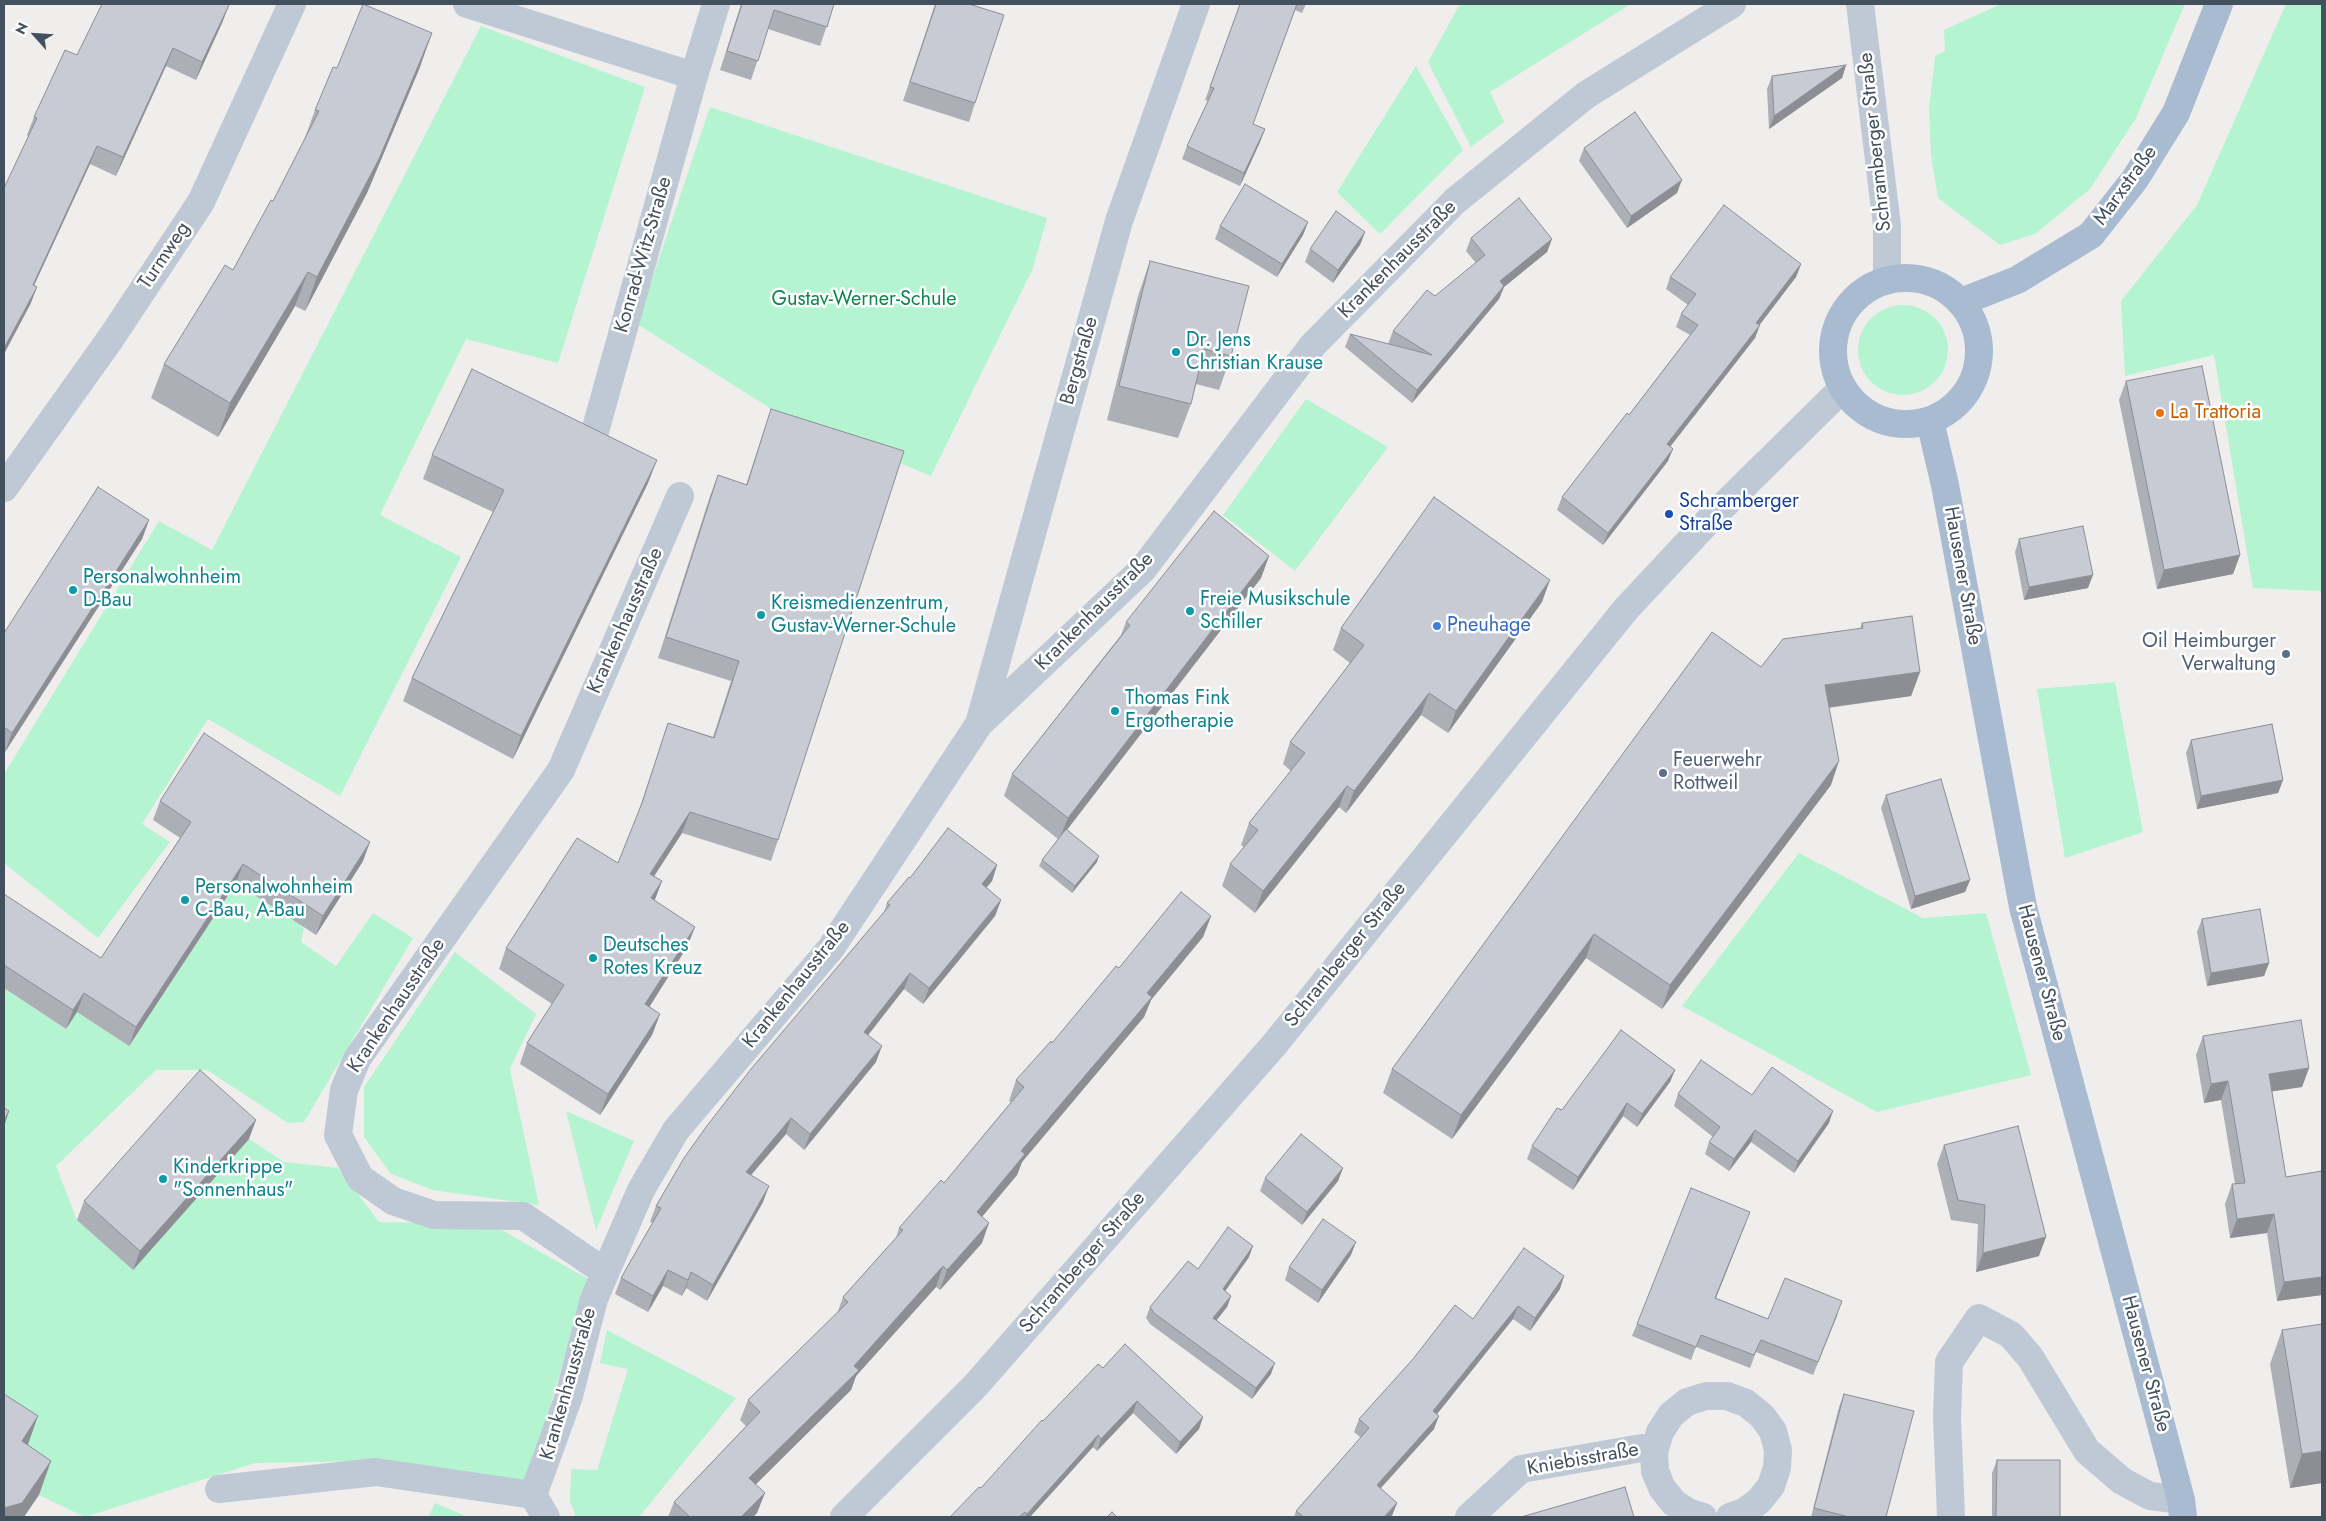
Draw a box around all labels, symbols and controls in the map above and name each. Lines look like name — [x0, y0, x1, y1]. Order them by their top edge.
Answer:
north arrow — [10, 10, 60, 60]
text: N — [10, 19, 33, 38]
street label: Schramberger Straße — [1855, 51, 1897, 233]
street label: Marxstraße — [2089, 141, 2163, 231]
street label: Konrad-Witz-Straße — [610, 174, 678, 336]
street label: Krankenhausstraße — [1334, 196, 1462, 324]
street label: Turmweg — [134, 218, 196, 294]
park label: Gustav-Werner-Schule — [771, 288, 957, 312]
street label: Bergstraße — [1056, 314, 1104, 408]
place label: Dr. Jens Christian Krause — [1186, 329, 1323, 376]
marker: Dr. Jens Christian Krause — [1170, 346, 1182, 358]
place label: La Trattoria — [2170, 401, 2261, 425]
marker: La Trattoria — [2154, 407, 2166, 419]
place label: Schramberger Straße — [1679, 490, 1799, 537]
street label: Hausener Straße — [1938, 505, 1986, 647]
marker: Schramberger Straße — [1663, 508, 1675, 520]
street label: Krankenhausstraße — [583, 544, 669, 698]
street label: Krankenhausstraße — [1031, 548, 1159, 676]
place label: Personalwohnheim D-Bau — [83, 566, 241, 613]
marker: Personalwohnheim D-Bau — [67, 584, 79, 596]
place label: Freie Musikschule Schiller — [1200, 588, 1350, 635]
place label: Kreismedienzentrum, Gustav-Werner-Schule — [771, 592, 956, 639]
marker: Freie Musikschule Schiller — [1184, 605, 1196, 617]
marker: Kreismedienzentrum, Gustav-Werner-Schule — [755, 609, 767, 621]
place label: Pneuhage — [1447, 614, 1531, 638]
marker: Pneuhage — [1431, 620, 1443, 632]
place label: Oil Heimburger Verwaltung — [2142, 630, 2276, 677]
marker: Oil Heimburger Verwaltung — [2280, 648, 2292, 660]
place label: Thomas Fink Ergotherapie — [1125, 687, 1234, 734]
marker: Thomas Fink Ergotherapie — [1109, 705, 1121, 717]
place label: Feuerwehr Rottweil — [1673, 749, 1762, 796]
marker: Feuerwehr Rottweil — [1657, 767, 1669, 779]
place label: Personalwohnheim C-Bau, A-Bau — [195, 876, 353, 923]
street label: Schramberger Straße — [1280, 878, 1412, 1032]
marker: Personalwohnheim C-Bau, A-Bau — [179, 894, 191, 906]
street label: Hausener Straße — [2011, 902, 2071, 1044]
street label: Krankenhausstraße — [738, 916, 856, 1054]
street label: Krankenhausstraße — [343, 934, 451, 1078]
place label: Deutsches Rotes Kreuz — [603, 934, 702, 981]
marker: Deutsches Rotes Kreuz — [587, 952, 599, 964]
place label: Kinderkrippe "Sonnenhaus" — [173, 1156, 293, 1203]
marker: Kinderkrippe "Sonnenhaus" — [157, 1173, 169, 1185]
street label: Schramberger Straße — [1015, 1187, 1151, 1339]
street label: Hausener Straße — [2115, 1293, 2175, 1435]
street label: Krankenhausstraße — [536, 1305, 602, 1463]
street label: Kniebisstraße — [1525, 1438, 1641, 1482]

